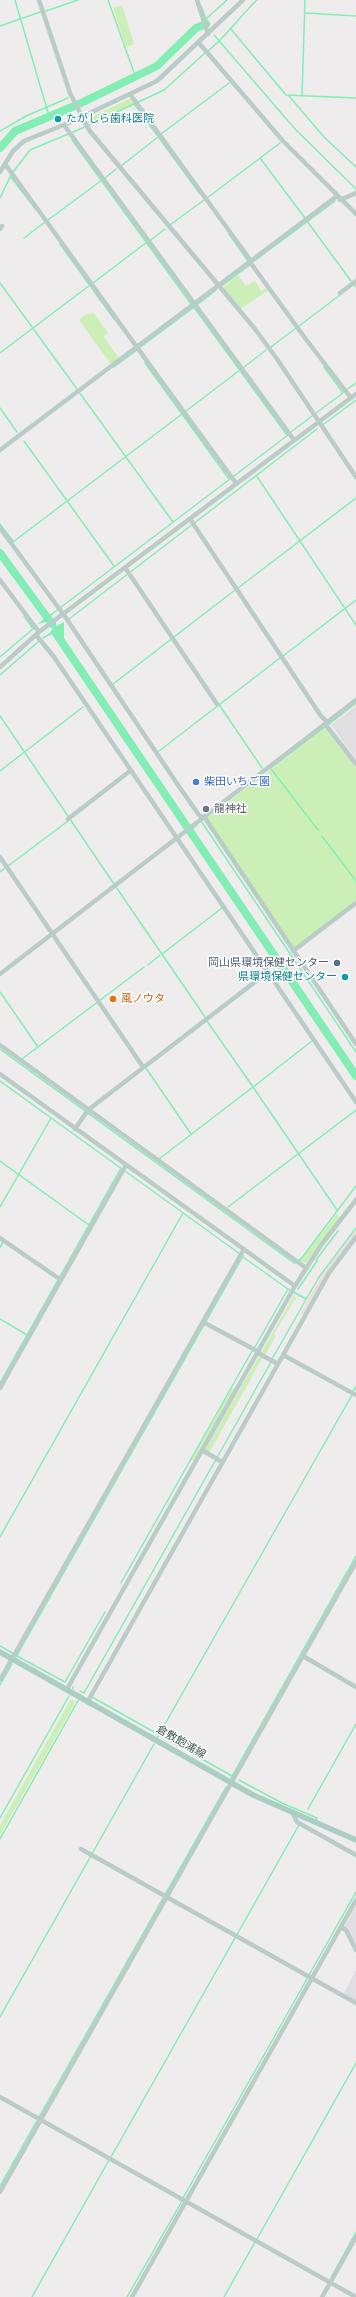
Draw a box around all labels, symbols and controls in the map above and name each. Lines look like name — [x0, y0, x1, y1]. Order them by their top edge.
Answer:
place label: たがしら歯科医院 — [66, 112, 154, 126]
marker: たがしら歯科医院 — [53, 114, 63, 124]
place label: 柴田いちご園 — [204, 775, 270, 789]
marker: 柴田いちご園 — [191, 777, 201, 787]
place label: 龍神社 — [214, 802, 247, 816]
marker: 龍神社 — [201, 804, 211, 814]
place label: 岡山県環境保健センター — [208, 956, 329, 970]
marker: 岡山県環境保健センター — [332, 958, 342, 968]
place label: 県環境保健センター — [238, 970, 337, 984]
marker: 県環境保健センター — [340, 972, 350, 982]
place label: 風ノウタ — [121, 992, 165, 1006]
marker: 風ノウタ — [108, 994, 118, 1004]
street label: 倉敷飽浦線 — [154, 1723, 208, 1761]

